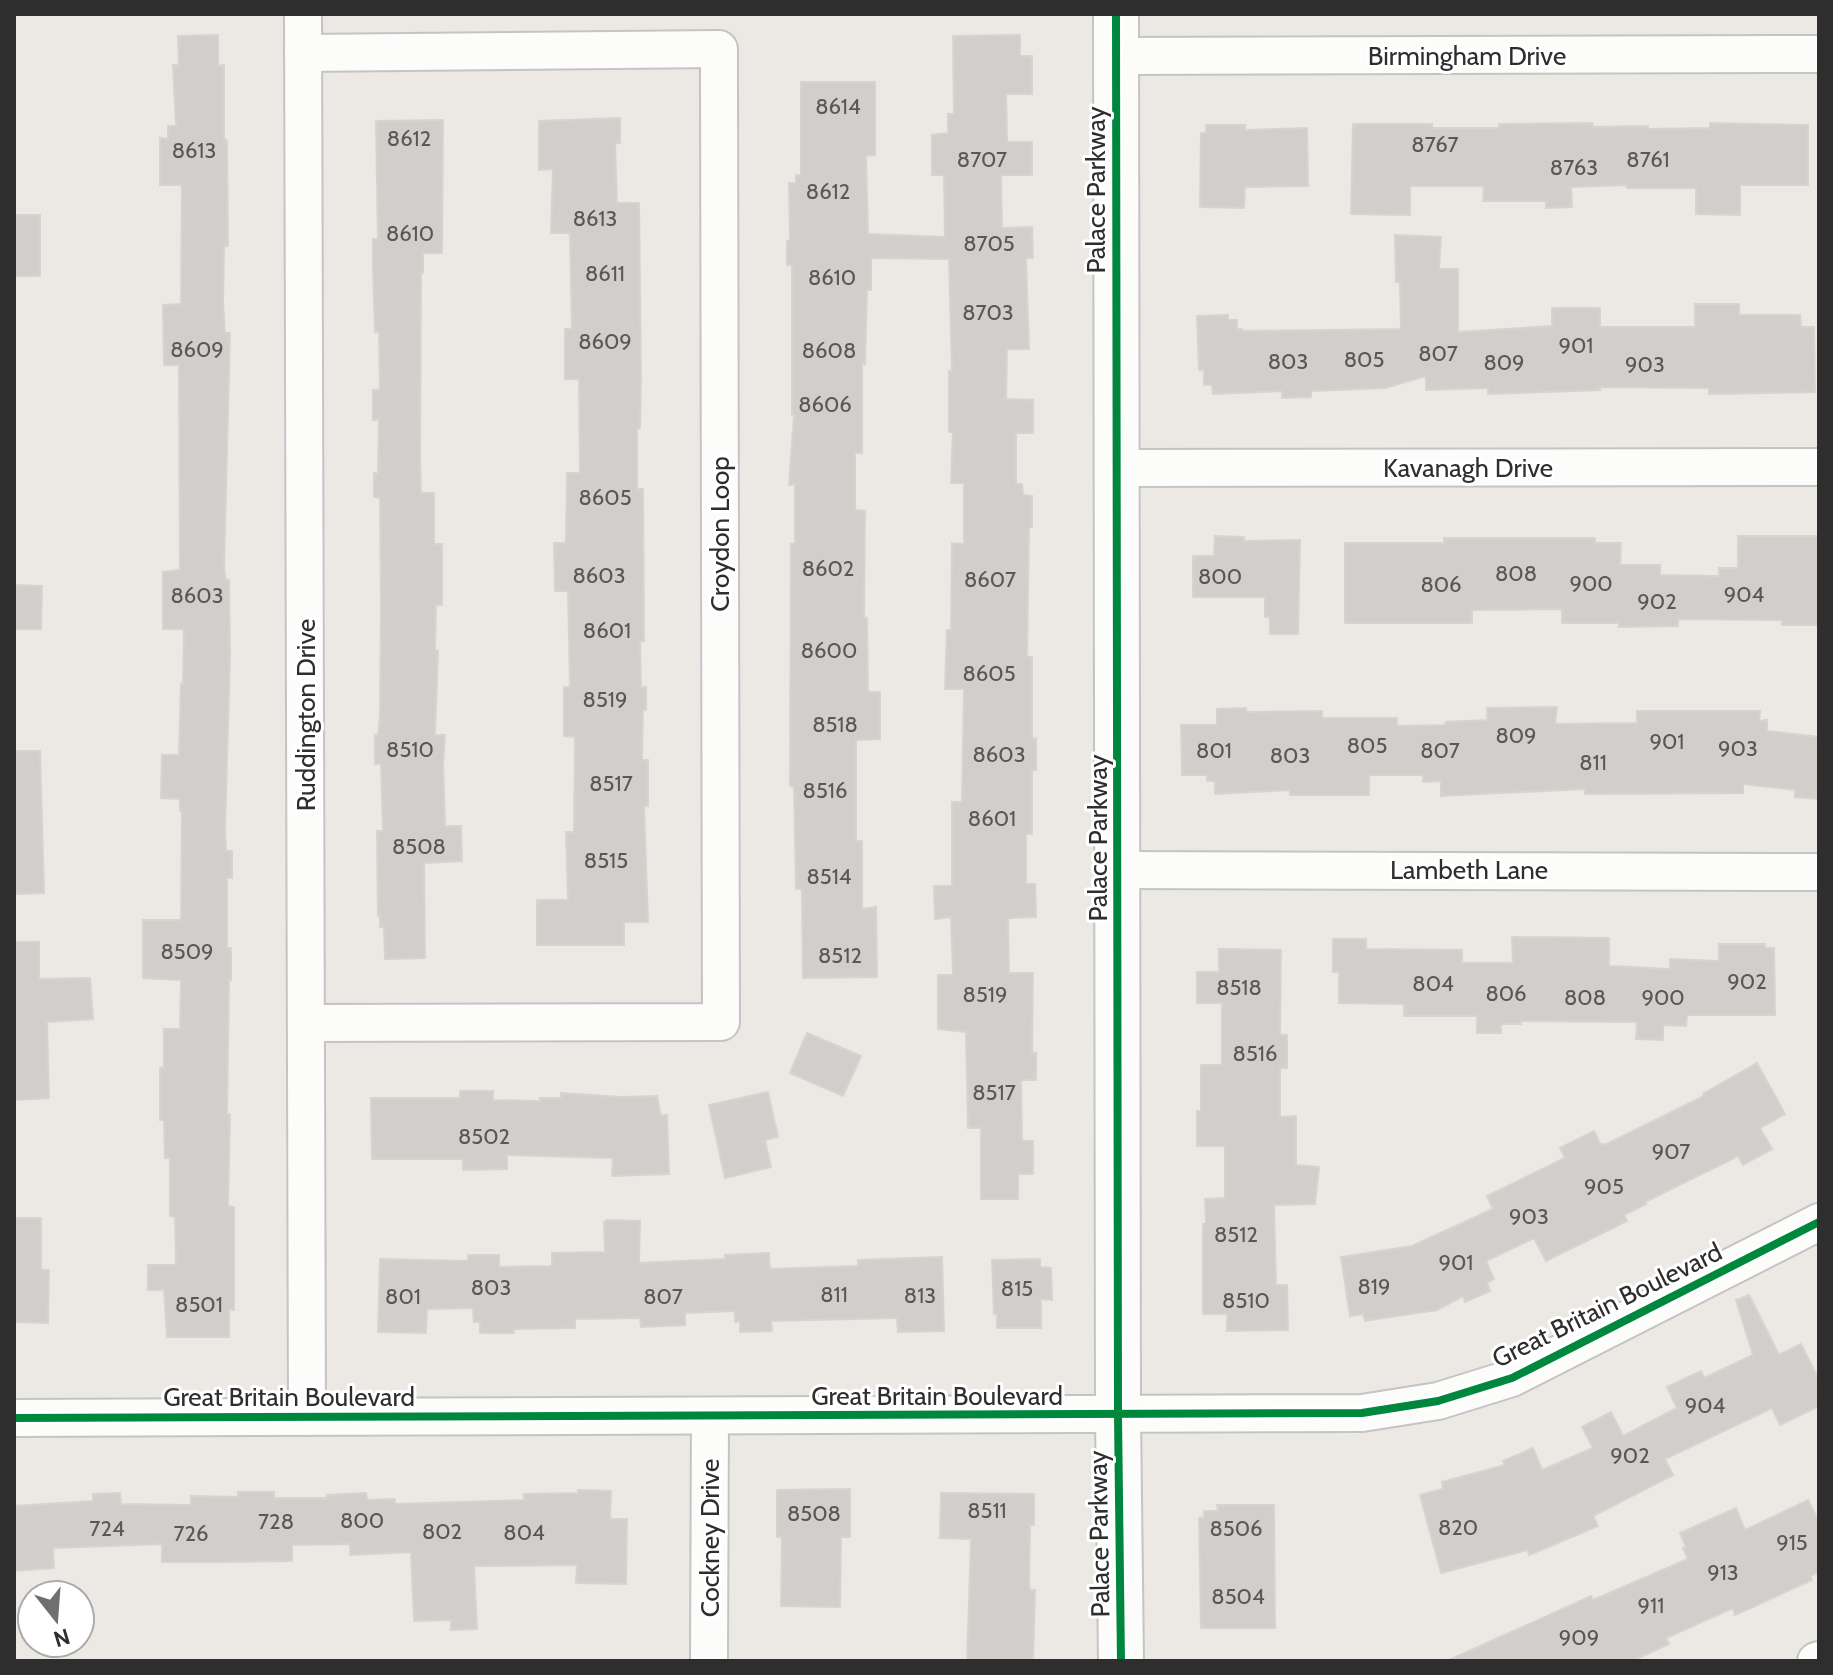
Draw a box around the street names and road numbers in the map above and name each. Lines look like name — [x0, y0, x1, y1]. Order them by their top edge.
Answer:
street label: Birmingham Drive — [1368, 40, 1566, 72]
street label: Palace Parkway — [1080, 106, 1112, 274]
street label: Kavanagh Drive — [1383, 452, 1553, 484]
street label: Croydon Loop — [704, 456, 736, 612]
street label: Ruddington Drive — [290, 619, 322, 811]
street label: Palace Parkway — [1082, 754, 1114, 922]
street label: Lambeth Lane — [1390, 854, 1548, 886]
street label: Great Britain Boulevard — [1487, 1235, 1727, 1375]
street label: Great Britain Boulevard — [811, 1380, 1063, 1412]
street label: Great Britain Boulevard — [163, 1381, 415, 1413]
street label: Palace Parkway — [1082, 1450, 1116, 1618]
street label: Cockney Drive — [694, 1459, 726, 1617]

